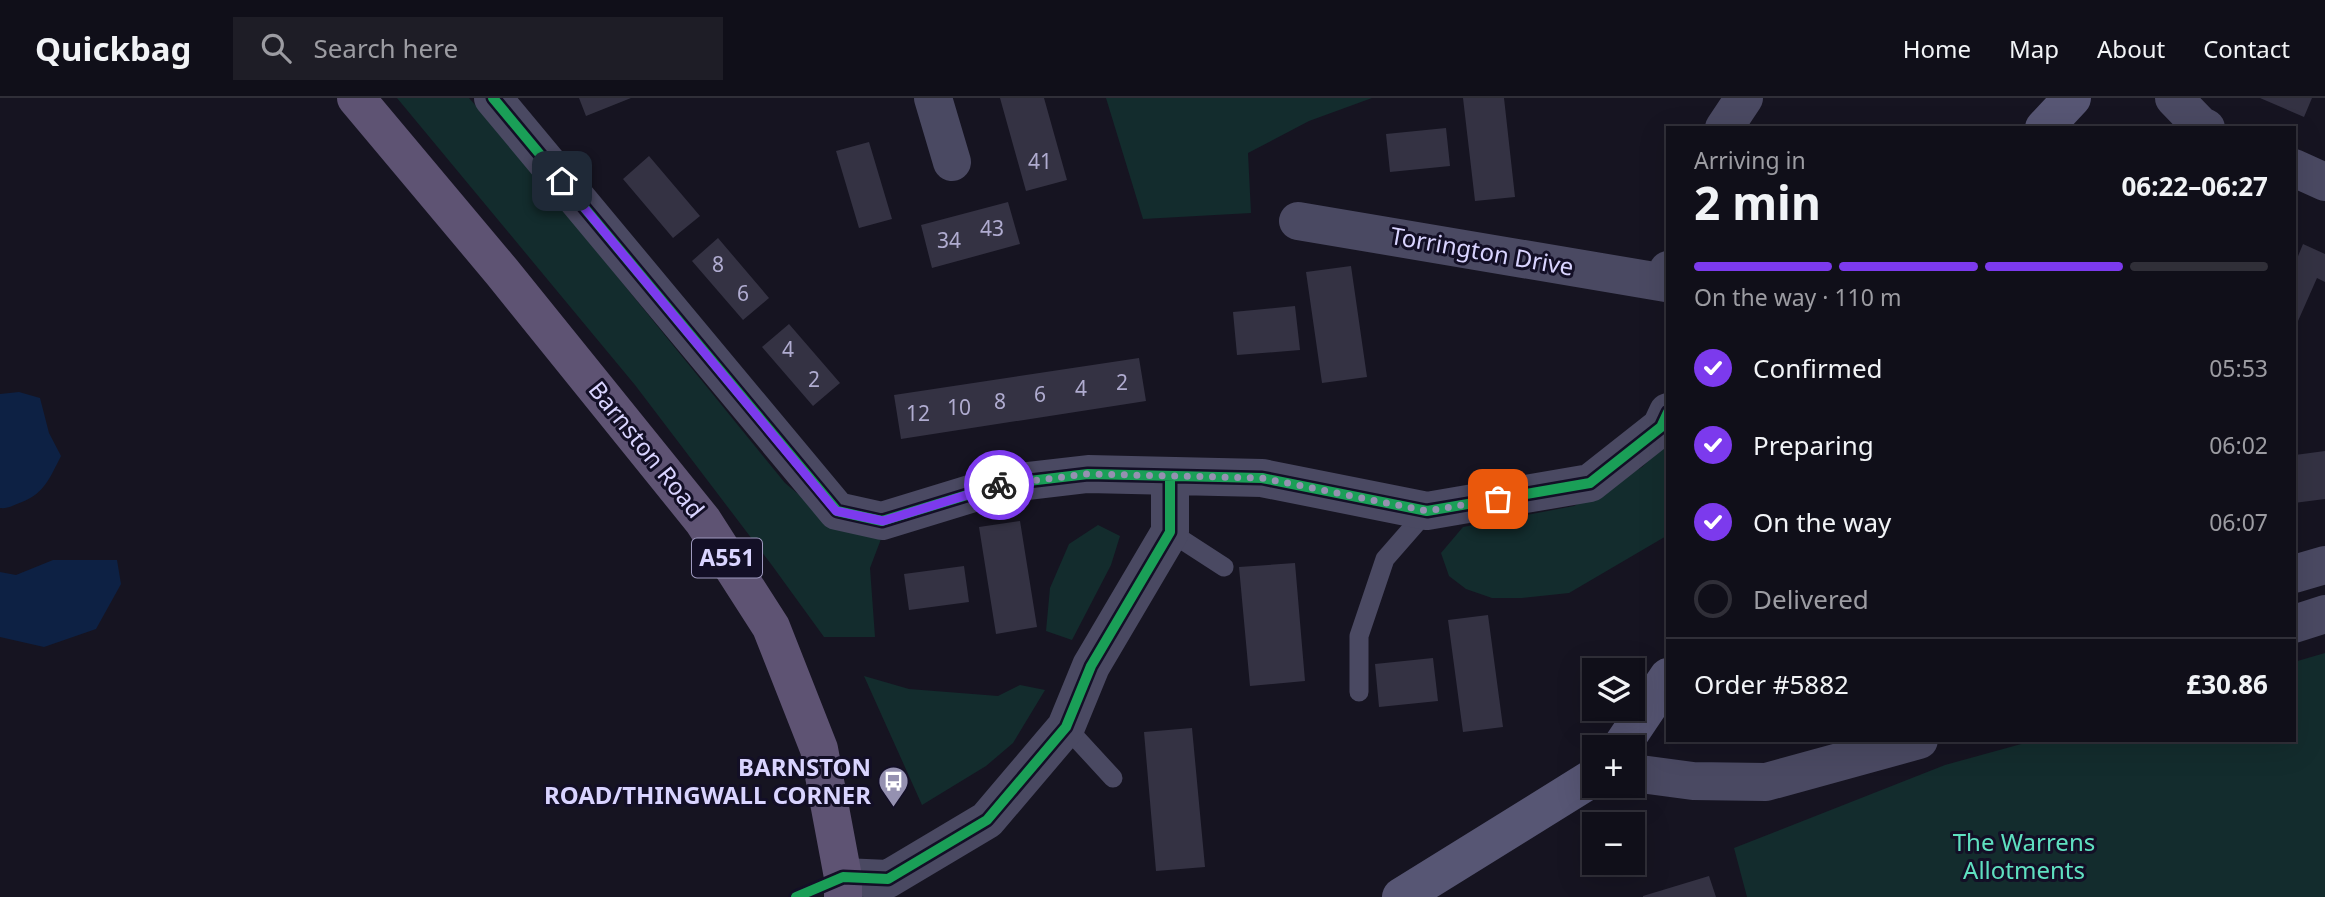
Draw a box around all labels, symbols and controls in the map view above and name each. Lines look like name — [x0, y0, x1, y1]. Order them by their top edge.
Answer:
search box — [233, 17, 723, 80]
text: Quickbag — [35, 26, 191, 71]
icon: search — [257, 29, 295, 67]
text: Search here — [313, 30, 458, 66]
text: Home — [1903, 32, 1971, 65]
text: Map — [2009, 32, 2059, 65]
text: About — [2097, 32, 2165, 65]
text: Contact — [2203, 32, 2290, 65]
text: Arriving in — [1694, 144, 1806, 176]
house number: 41 — [1028, 147, 1052, 175]
pin — [532, 151, 592, 211]
icon: home — [543, 162, 581, 200]
text: 06:22–06:27 — [2121, 168, 2268, 204]
text: 2 min — [1694, 171, 1821, 233]
house number: 43 — [980, 214, 1004, 242]
street label: Torrington Drive — [1388, 218, 1576, 283]
house number: 34 — [937, 226, 961, 254]
house number: 8 — [712, 250, 724, 278]
house number: 6 — [737, 279, 749, 307]
text: On the way · 110 m — [1694, 281, 1901, 313]
house number: 4 — [782, 335, 794, 363]
icon: check — [1694, 349, 1732, 387]
text: Confirmed — [1753, 350, 1883, 386]
text: 05:53 — [2209, 352, 2268, 384]
house number: 2 — [808, 365, 820, 393]
house number: 2 — [1116, 368, 1128, 396]
street label: Barnston Road — [582, 374, 713, 524]
house number: 4 — [1075, 374, 1087, 402]
house number: 6 — [1034, 380, 1046, 408]
house number: 8 — [994, 387, 1006, 415]
house number: 10 — [947, 393, 971, 421]
house number: 12 — [906, 399, 930, 427]
icon: check — [1694, 426, 1732, 464]
text: Preparing — [1753, 427, 1874, 463]
text: 06:02 — [2209, 429, 2268, 461]
courier — [964, 450, 1034, 520]
icon: bike — [980, 466, 1018, 504]
pin — [1468, 469, 1528, 529]
icon: bag — [1479, 480, 1517, 518]
icon: check — [1694, 503, 1732, 541]
text: On the way — [1753, 504, 1891, 540]
text: 06:07 — [2209, 506, 2268, 538]
road number: A551 — [692, 538, 762, 578]
text: Delivered — [1753, 581, 1869, 617]
map controls — [1582, 658, 1645, 875]
button: layers — [1582, 658, 1645, 721]
text: Order #5882 — [1694, 666, 1849, 702]
text: £30.86 — [2186, 666, 2268, 702]
button: + — [1582, 735, 1645, 798]
place label: BARNSTON ROAD/THINGWALL CORNER — [544, 750, 871, 811]
bus stop icon: BARNSTON ROAD/THINGWALL CORNER — [877, 765, 911, 809]
button: − — [1582, 812, 1645, 875]
park label: The Warrens Allotments — [1953, 825, 2095, 886]

